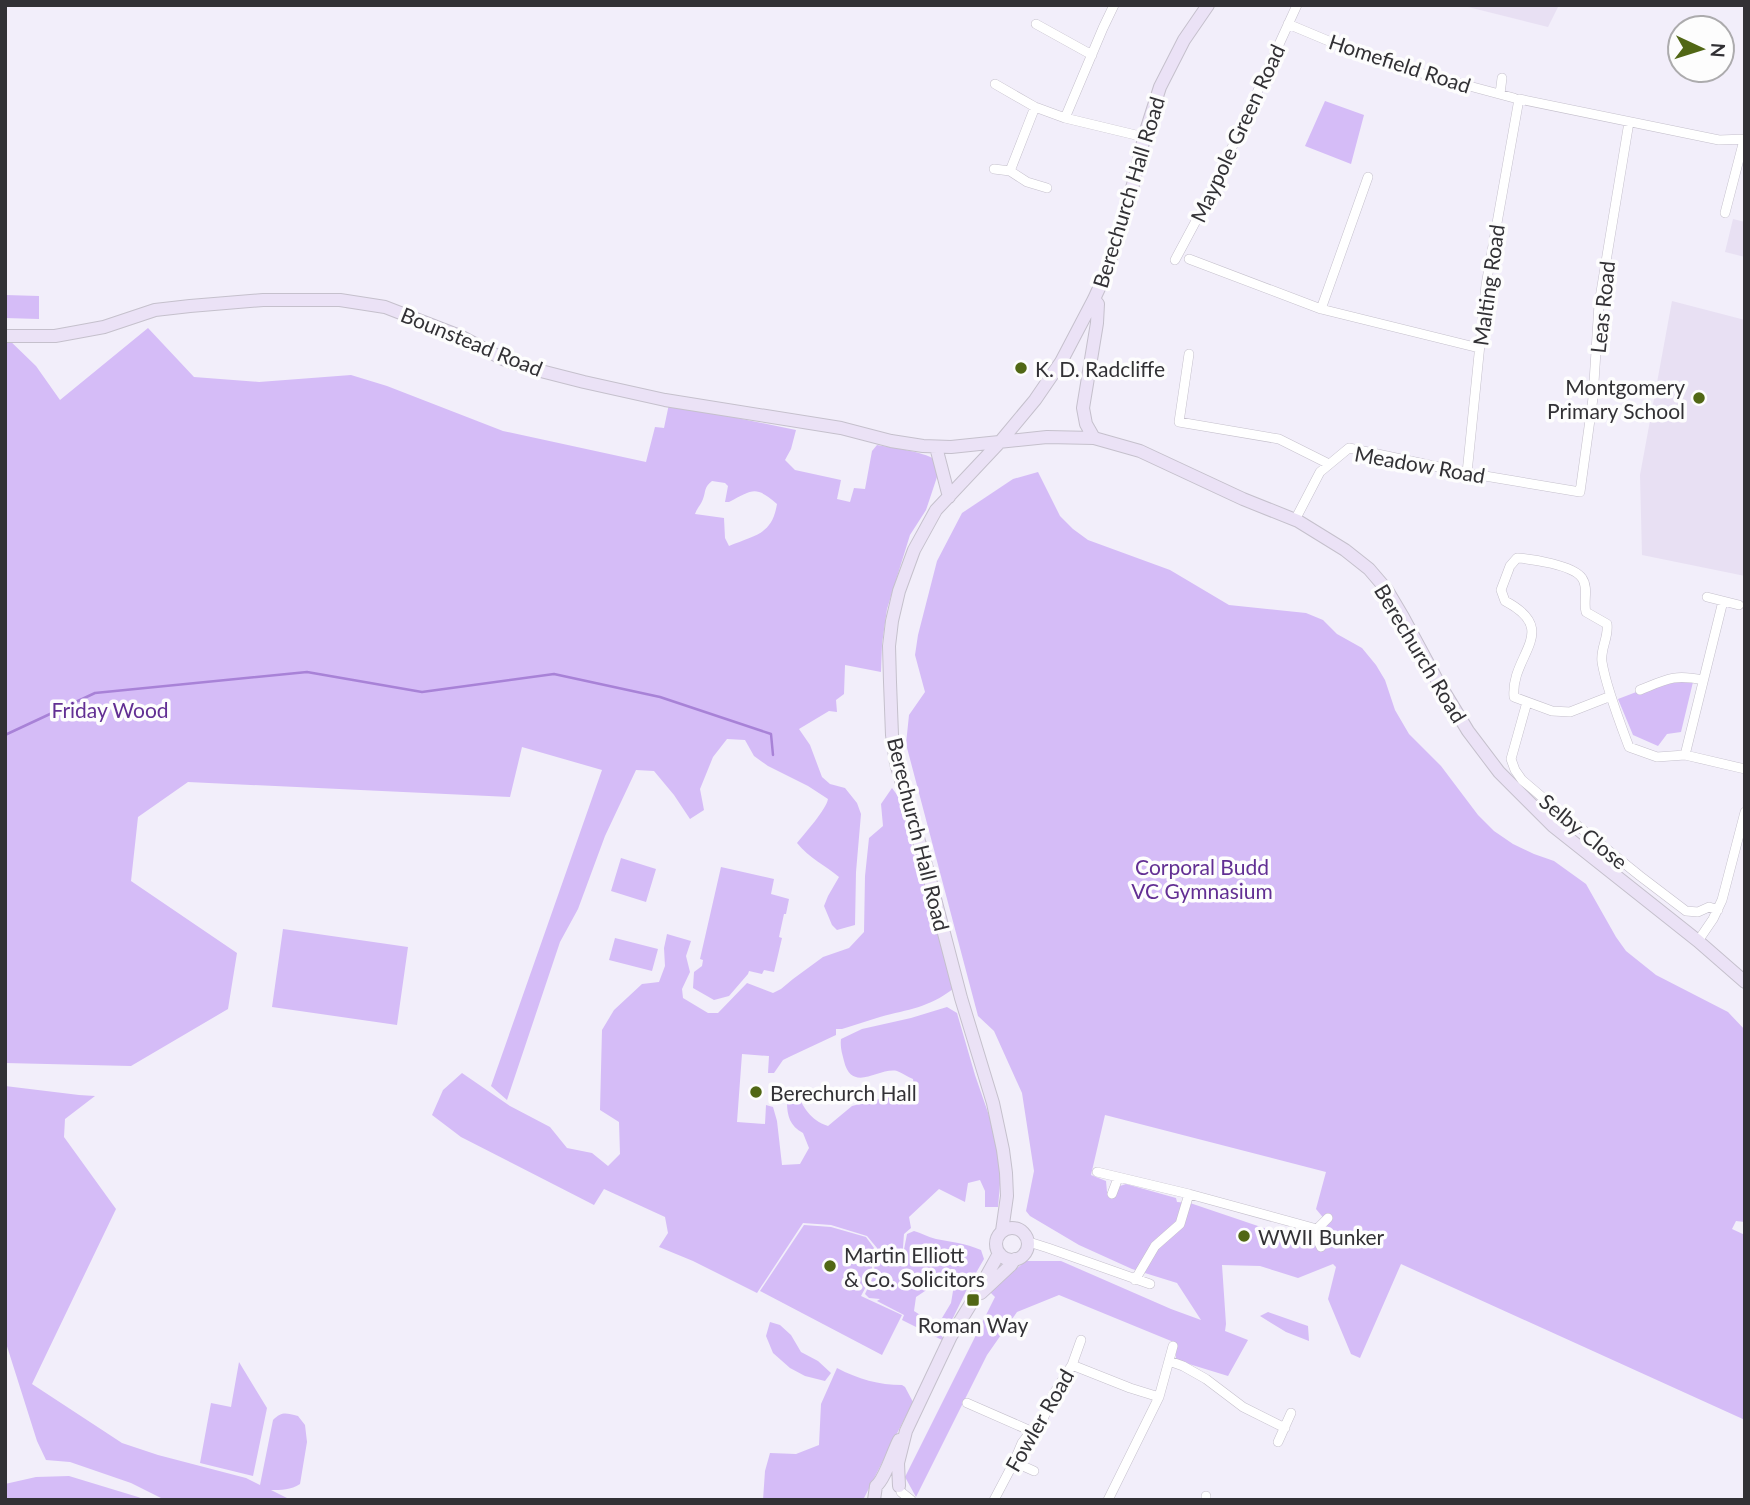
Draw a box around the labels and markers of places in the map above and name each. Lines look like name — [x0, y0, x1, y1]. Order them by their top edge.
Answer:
place label: K. D. Radcliffe — [1035, 356, 1165, 381]
marker: K. D. Radcliffe — [1013, 360, 1029, 376]
place label: Montgomery Primary School — [1547, 374, 1685, 423]
marker: Montgomery Primary School — [1691, 390, 1707, 406]
place label: Berechurch Hall — [770, 1080, 917, 1105]
marker: Berechurch Hall — [748, 1084, 764, 1100]
place label: WWII Bunker — [1258, 1224, 1385, 1249]
marker: WWII Bunker — [1236, 1228, 1252, 1244]
place label: Martin Elliott & Co. Solicitors — [844, 1242, 985, 1291]
marker: Martin Elliott & Co. Solicitors — [822, 1258, 838, 1274]
marker: Roman Way — [965, 1292, 981, 1308]
place label: Roman Way — [918, 1312, 1028, 1337]

